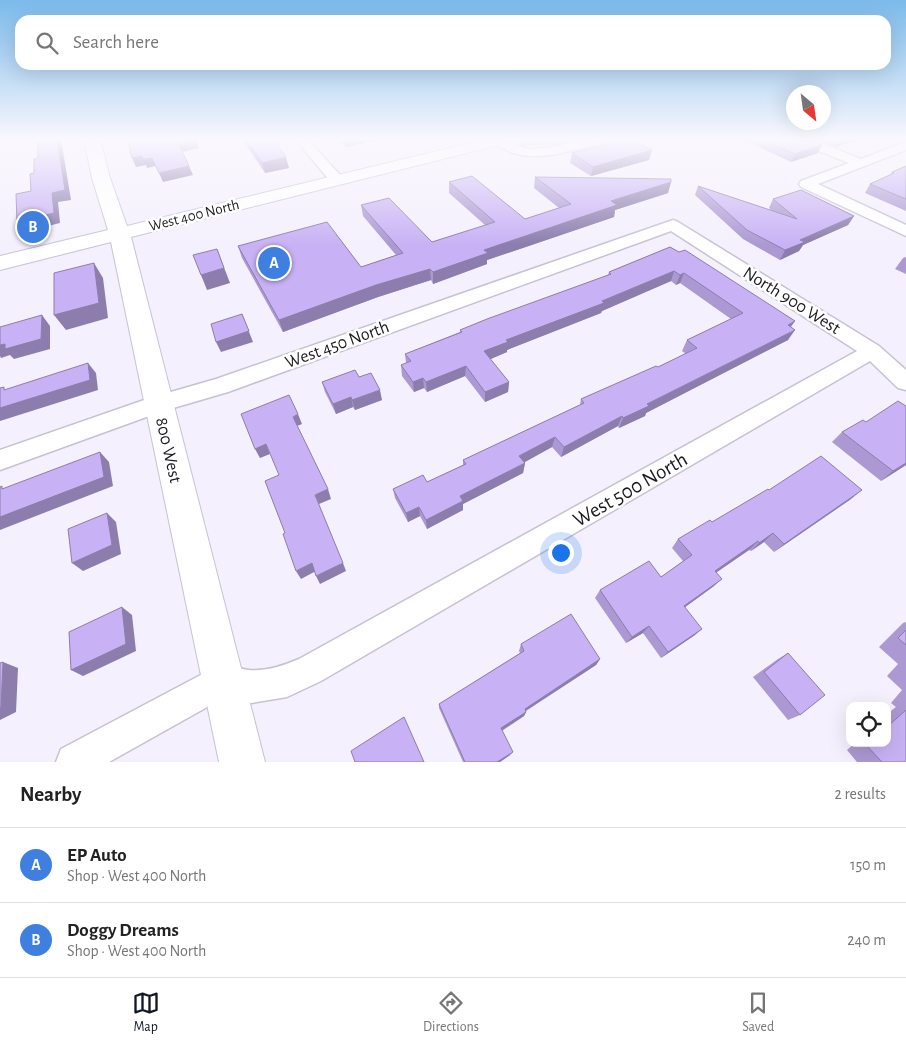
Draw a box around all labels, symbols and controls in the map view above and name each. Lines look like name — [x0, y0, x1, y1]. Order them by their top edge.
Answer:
search box — [15, 15, 891, 70]
icon: search — [33, 29, 61, 57]
text: Search here — [73, 33, 159, 52]
north arrow — [786, 85, 831, 130]
street label: West 400 North — [147, 197, 241, 234]
pin: B — [17, 208, 49, 246]
pin: A — [258, 244, 290, 282]
street label: North 900 West — [740, 264, 843, 338]
street label: West 450 North — [283, 318, 392, 372]
street label: 800 West — [152, 416, 184, 485]
street label: West 500 North — [569, 448, 691, 531]
your location — [548, 540, 574, 566]
map controls — [846, 702, 891, 747]
button: locate — [846, 702, 891, 747]
text: Nearby — [20, 784, 81, 805]
text: 2 results — [834, 786, 886, 802]
text: EP Auto — [67, 846, 127, 865]
text: A — [31, 857, 41, 873]
text: 150 m — [850, 857, 886, 873]
text: Shop · West 400 North — [67, 868, 206, 884]
text: Doggy Dreams — [67, 921, 179, 940]
text: B — [31, 932, 41, 948]
text: 240 m — [847, 932, 886, 948]
text: Shop · West 400 North — [67, 943, 206, 959]
tab: Map — [132, 989, 160, 1036]
tab: Directions — [423, 989, 479, 1036]
tab: Saved — [742, 989, 774, 1036]

